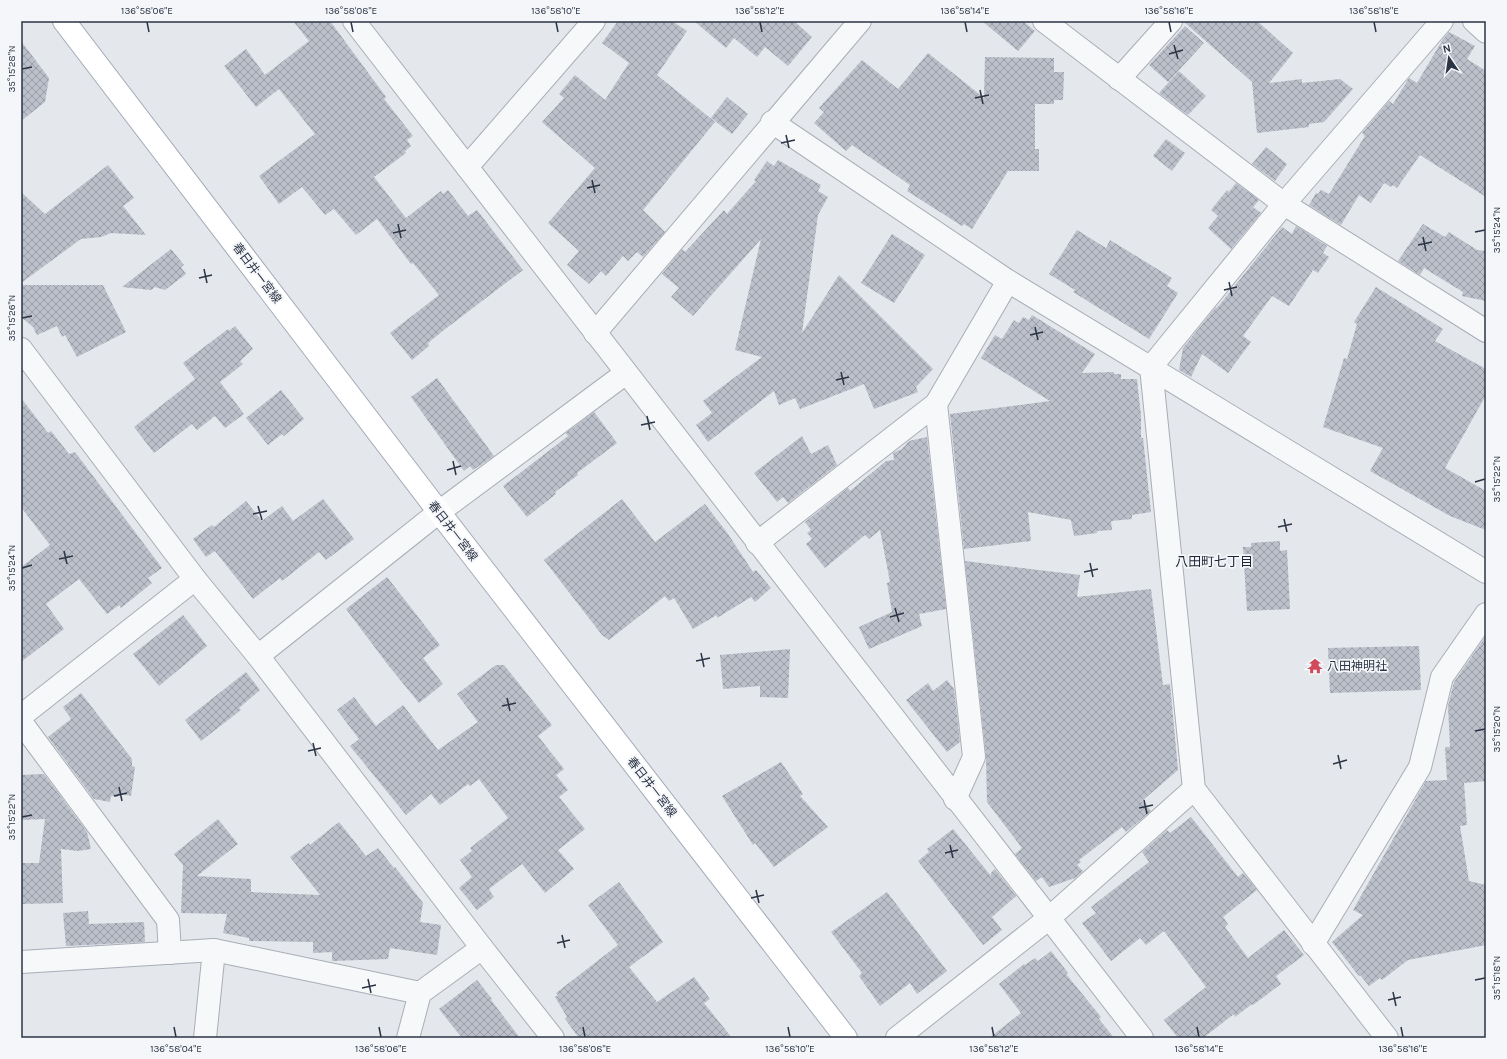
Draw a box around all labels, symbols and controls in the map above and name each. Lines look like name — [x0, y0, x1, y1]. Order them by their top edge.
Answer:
text: 136°58'06"E — [121, 5, 173, 17]
text: 136°58'08"E — [325, 5, 377, 17]
text: 136°58'10"E — [531, 5, 581, 17]
text: 136°58'12"E — [735, 5, 785, 17]
text: 136°58'14"E — [940, 5, 990, 17]
text: 136°58'16"E — [1144, 5, 1194, 17]
text: 136°58'18"E — [1349, 5, 1399, 17]
north arrow — [1429, 38, 1469, 78]
text: N — [1442, 42, 1452, 56]
text: 35°15'28"N — [6, 45, 18, 93]
text: 35°15'24"N — [1491, 207, 1503, 253]
street label: 春日井一宮線 — [230, 240, 284, 306]
text: 35°15'26"N — [6, 295, 18, 341]
text: 35°15'22"N — [1491, 456, 1503, 502]
street label: 春日井一宮線 — [425, 498, 481, 564]
text: 35°15'24"N — [6, 545, 18, 591]
district label: 八田町七丁目 — [1175, 554, 1253, 569]
temple icon: 八田神明社 — [1306, 657, 1324, 675]
place label: 八田神明社 — [1327, 659, 1387, 673]
text: 35°15'20"N — [1491, 706, 1503, 752]
street label: 春日井一宮線 — [624, 754, 680, 820]
text: 35°15'22"N — [6, 794, 18, 840]
text: 35°15'18"N — [1491, 956, 1503, 1000]
text: 136°58'04"E — [150, 1043, 202, 1055]
text: 136°58'06"E — [355, 1043, 407, 1055]
text: 136°58'08"E — [559, 1043, 611, 1055]
text: 136°58'10"E — [765, 1043, 815, 1055]
text: 136°58'12"E — [969, 1043, 1019, 1055]
text: 136°58'14"E — [1174, 1043, 1224, 1055]
text: 136°58'16"E — [1378, 1043, 1428, 1055]

